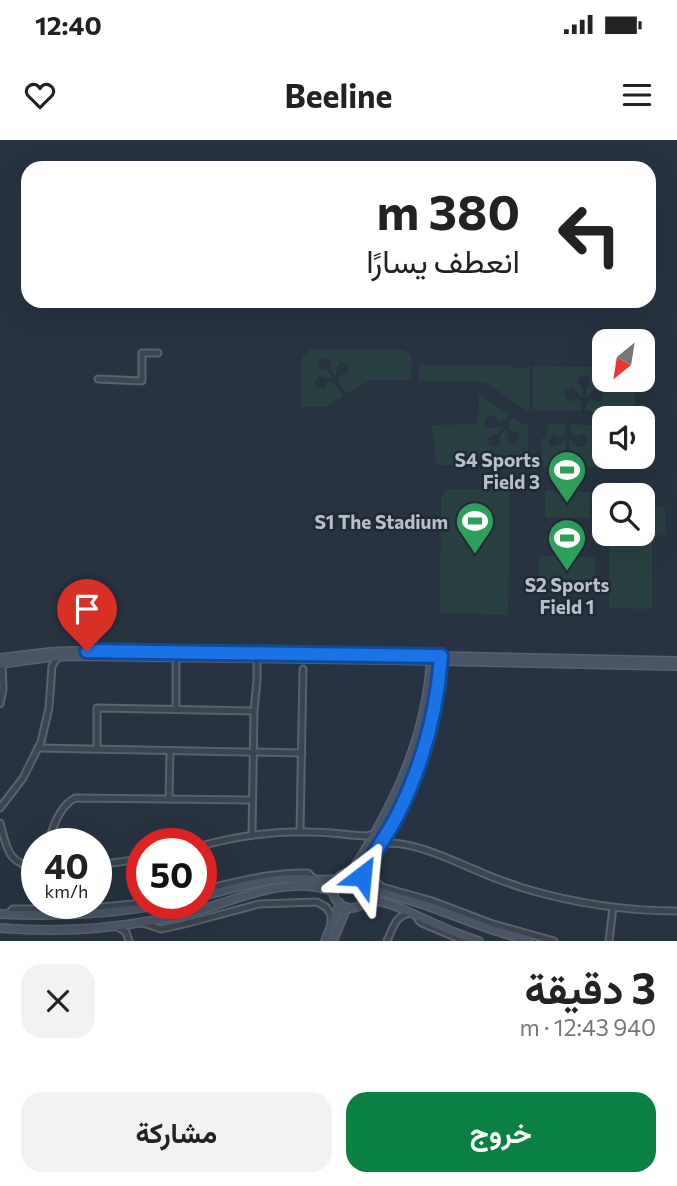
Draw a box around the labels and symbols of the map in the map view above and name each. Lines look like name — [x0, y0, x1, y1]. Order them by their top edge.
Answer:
north arrow — [592, 329, 654, 392]
place label: S4 Sports Field 3 — [455, 448, 540, 493]
sports icon: S4 Sports Field 3 — [546, 449, 588, 504]
sports icon: S1 The Stadium — [454, 500, 496, 555]
place label: S1 The Stadium — [314, 510, 448, 533]
sports icon: S2 Sports Field 1 — [546, 517, 588, 572]
place label: S2 Sports Field 1 — [525, 573, 609, 618]
pin — [57, 579, 117, 651]
speed limit sign: 50 — [126, 828, 217, 919]
position arrow — [325, 839, 399, 913]

